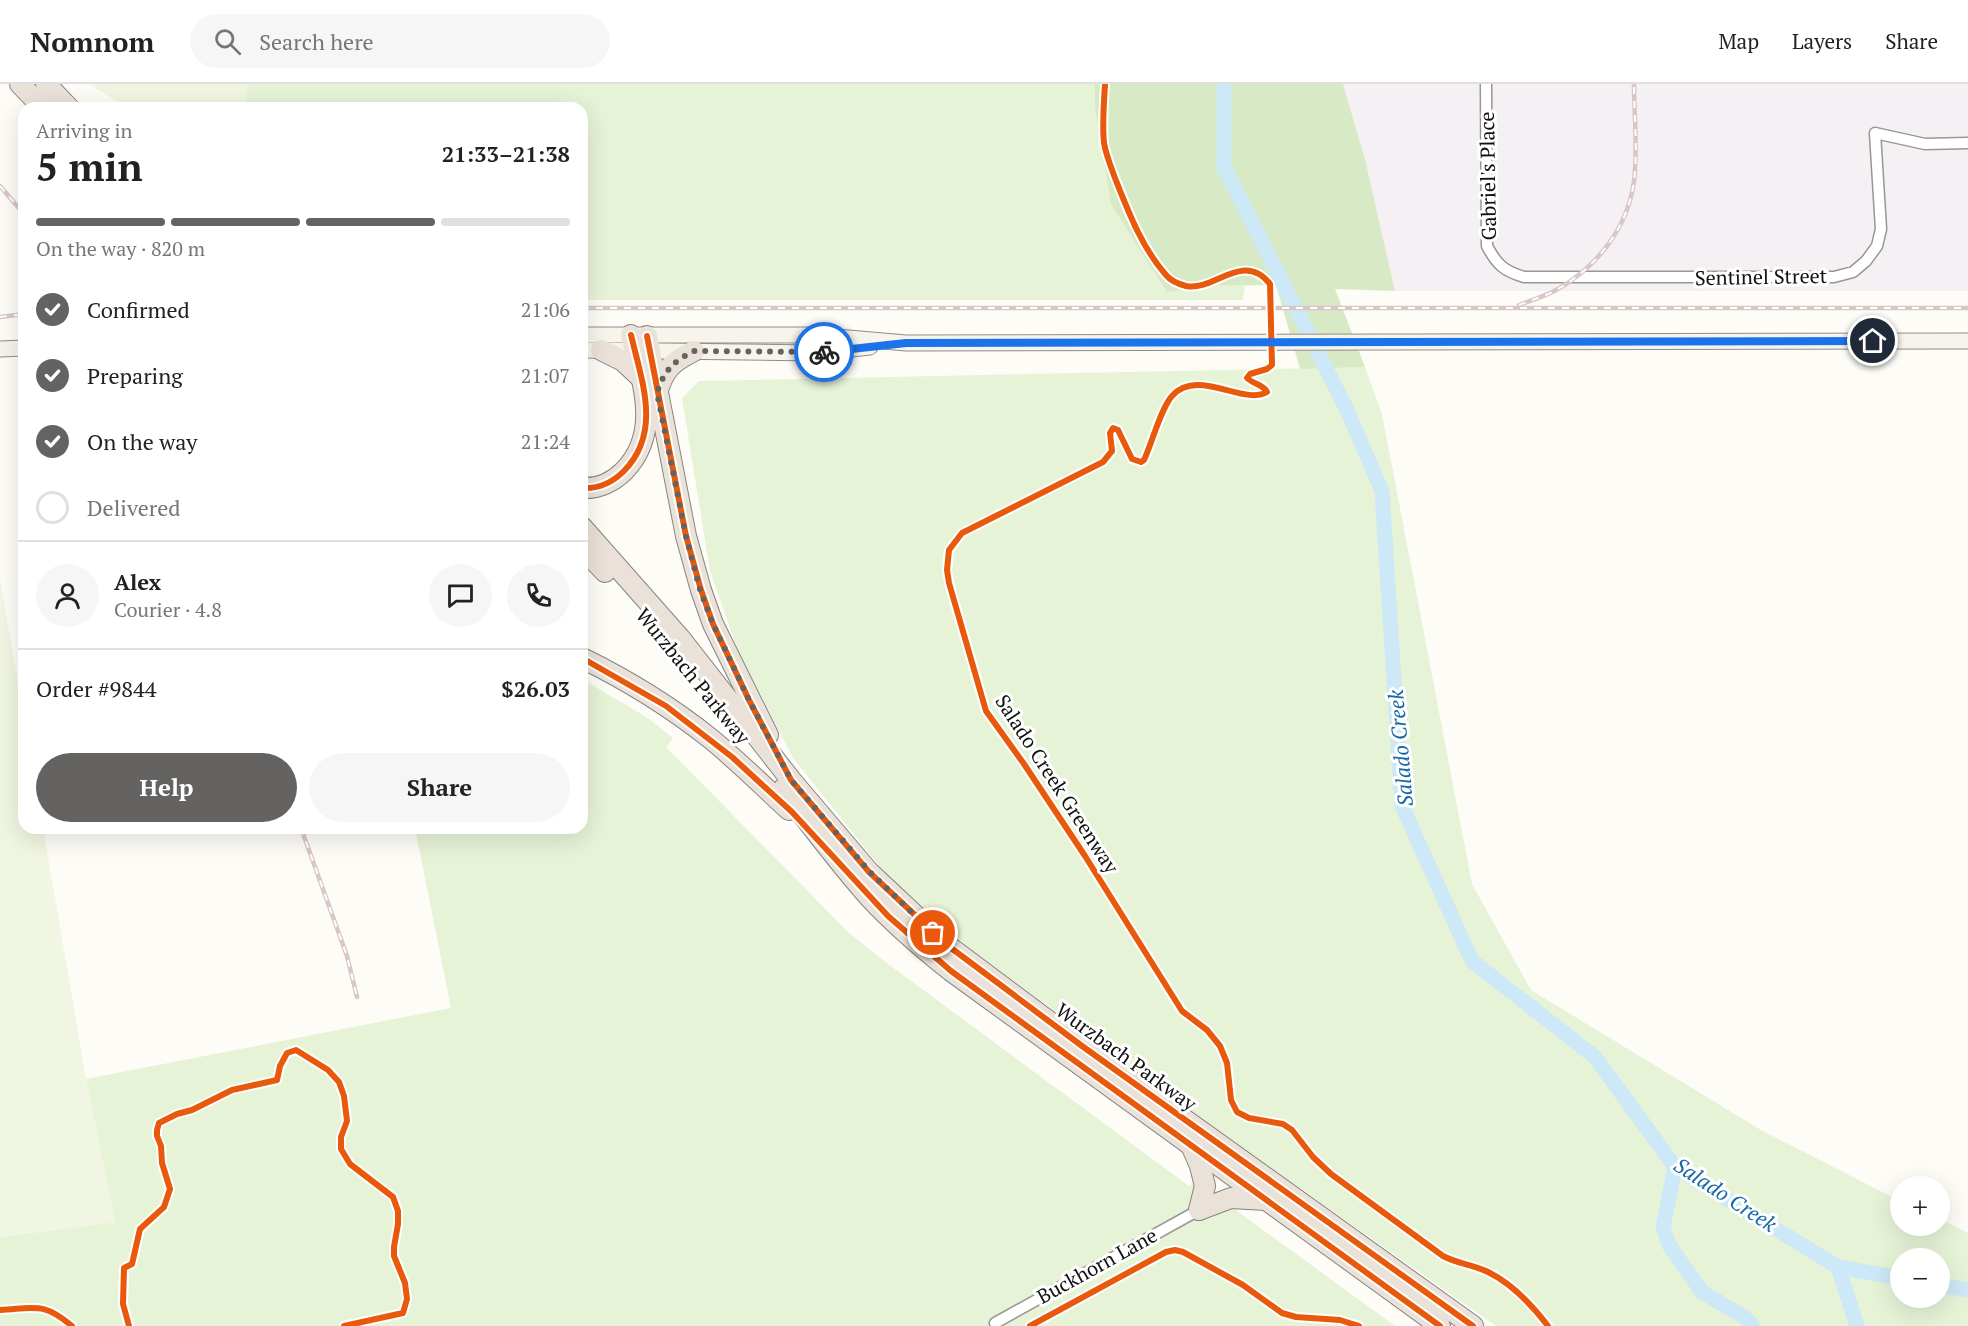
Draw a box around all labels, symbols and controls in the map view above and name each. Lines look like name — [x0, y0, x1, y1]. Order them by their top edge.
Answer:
search box — [190, 14, 610, 68]
text: Nomnom — [30, 23, 154, 60]
icon: search — [211, 25, 244, 58]
text: Search here — [259, 27, 374, 56]
text: Map — [1718, 27, 1759, 55]
text: Layers — [1792, 27, 1852, 55]
text: Share — [1885, 27, 1938, 55]
street label: Gabriel's Place — [1473, 111, 1502, 241]
text: Arriving in — [36, 117, 132, 144]
text: 21:33–21:38 — [442, 139, 570, 168]
text: 5 min — [36, 140, 143, 192]
text: On the way · 820 m — [36, 235, 205, 262]
street label: Sentinel Street — [1695, 262, 1828, 291]
icon: check — [36, 293, 69, 326]
text: Confirmed — [87, 295, 190, 324]
text: 21:06 — [521, 296, 570, 323]
pin — [1847, 315, 1898, 366]
courier — [794, 322, 854, 382]
icon: home — [1856, 324, 1889, 357]
icon: bike — [808, 336, 841, 369]
icon: check — [36, 359, 69, 392]
text: Preparing — [87, 361, 183, 390]
text: 21:07 — [521, 362, 570, 389]
icon: check — [36, 425, 69, 458]
text: On the way — [87, 427, 197, 456]
text: 21:24 — [521, 428, 570, 455]
text: Delivered — [87, 493, 180, 522]
button: person — [36, 564, 99, 627]
button: chat — [429, 564, 492, 627]
button: phone — [507, 564, 570, 627]
text: Alex — [114, 567, 161, 596]
text: Courier · 4.8 — [114, 596, 222, 623]
street label: Wurzbach Parkway — [630, 602, 757, 750]
text: Order #9844 — [36, 674, 156, 703]
text: $26.03 — [501, 674, 570, 703]
water label: Salado Creek — [1381, 688, 1419, 808]
street label: Salado Creek Greenway — [989, 689, 1126, 879]
button: Help — [36, 753, 297, 822]
button: Share — [309, 753, 570, 822]
pin — [907, 907, 958, 958]
icon: bag — [916, 916, 949, 949]
street label: Wurzbach Parkway — [1050, 996, 1203, 1117]
water label: Salado Creek — [1669, 1151, 1783, 1238]
map controls — [1890, 1176, 1950, 1308]
button: + — [1890, 1176, 1950, 1236]
street label: Buckhorn Lane — [1032, 1221, 1162, 1310]
button: − — [1890, 1248, 1950, 1308]

